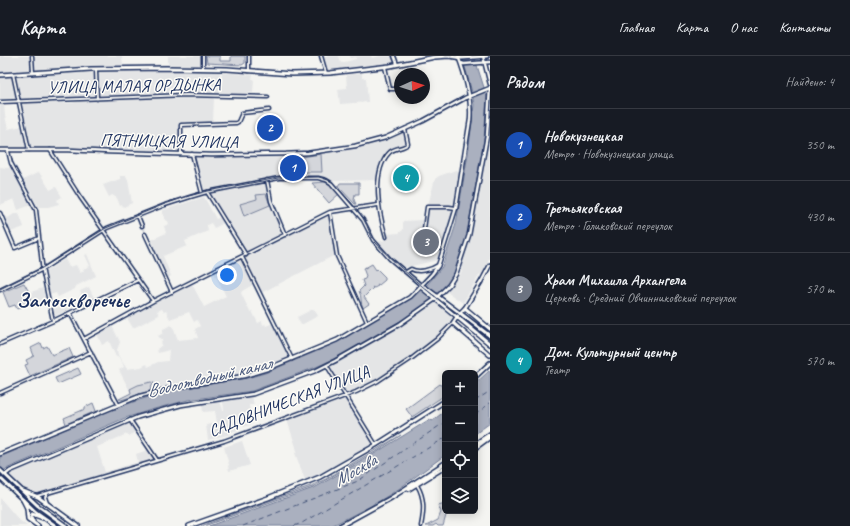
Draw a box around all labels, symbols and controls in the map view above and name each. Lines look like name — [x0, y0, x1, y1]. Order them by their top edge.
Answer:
text: Карта — [20, 16, 65, 40]
text: Главная — [619, 19, 654, 36]
text: Карта — [676, 19, 708, 36]
text: О нас — [730, 19, 757, 36]
text: Контакты — [779, 19, 830, 36]
north arrow — [394, 68, 430, 104]
text: Рядом — [506, 72, 544, 93]
street label: УЛИЦА МАЛАЯ ОРДЫНКА — [47, 74, 222, 98]
text: Найдено: 4 — [786, 74, 834, 90]
pin: 2 — [257, 113, 283, 143]
text: Новокузнецкая — [544, 127, 622, 146]
street label: ПЯТНИЦКАЯ УЛИЦА — [100, 129, 240, 153]
text: 1 — [516, 137, 522, 153]
text: 350 m — [806, 137, 834, 153]
text: Метро · Новокузнецкая улица — [544, 146, 673, 162]
pin: 1 — [280, 153, 306, 183]
pin: 4 — [393, 163, 419, 193]
text: Третьяковская — [544, 199, 621, 218]
text: 2 — [516, 209, 522, 225]
text: 430 m — [806, 209, 834, 225]
text: Метро · Голиковский переулок — [544, 218, 672, 234]
pin: 3 — [413, 227, 439, 257]
your location — [217, 265, 237, 285]
text: Храм Михаила Архангела — [544, 271, 686, 290]
text: 3 — [516, 281, 522, 297]
text: 570 m — [806, 281, 834, 297]
district label: Замоскворечье — [17, 287, 131, 313]
text: Церковь · Средний Овчинниковский переулок — [544, 290, 736, 306]
text: Дом. Культурный центр — [544, 343, 676, 362]
water label: Водоотводный канал — [145, 351, 276, 402]
text: 4 — [516, 353, 522, 369]
text: 570 m — [806, 353, 834, 369]
street label: САДОВНИЧЕСКАЯ УЛИЦА — [206, 361, 373, 441]
text: Театр — [544, 362, 570, 378]
map controls — [442, 370, 478, 514]
button: + — [442, 370, 478, 406]
button: − — [442, 406, 478, 442]
button: locate — [442, 442, 478, 478]
water label: Москва — [330, 448, 382, 491]
button: layers — [442, 478, 478, 514]

